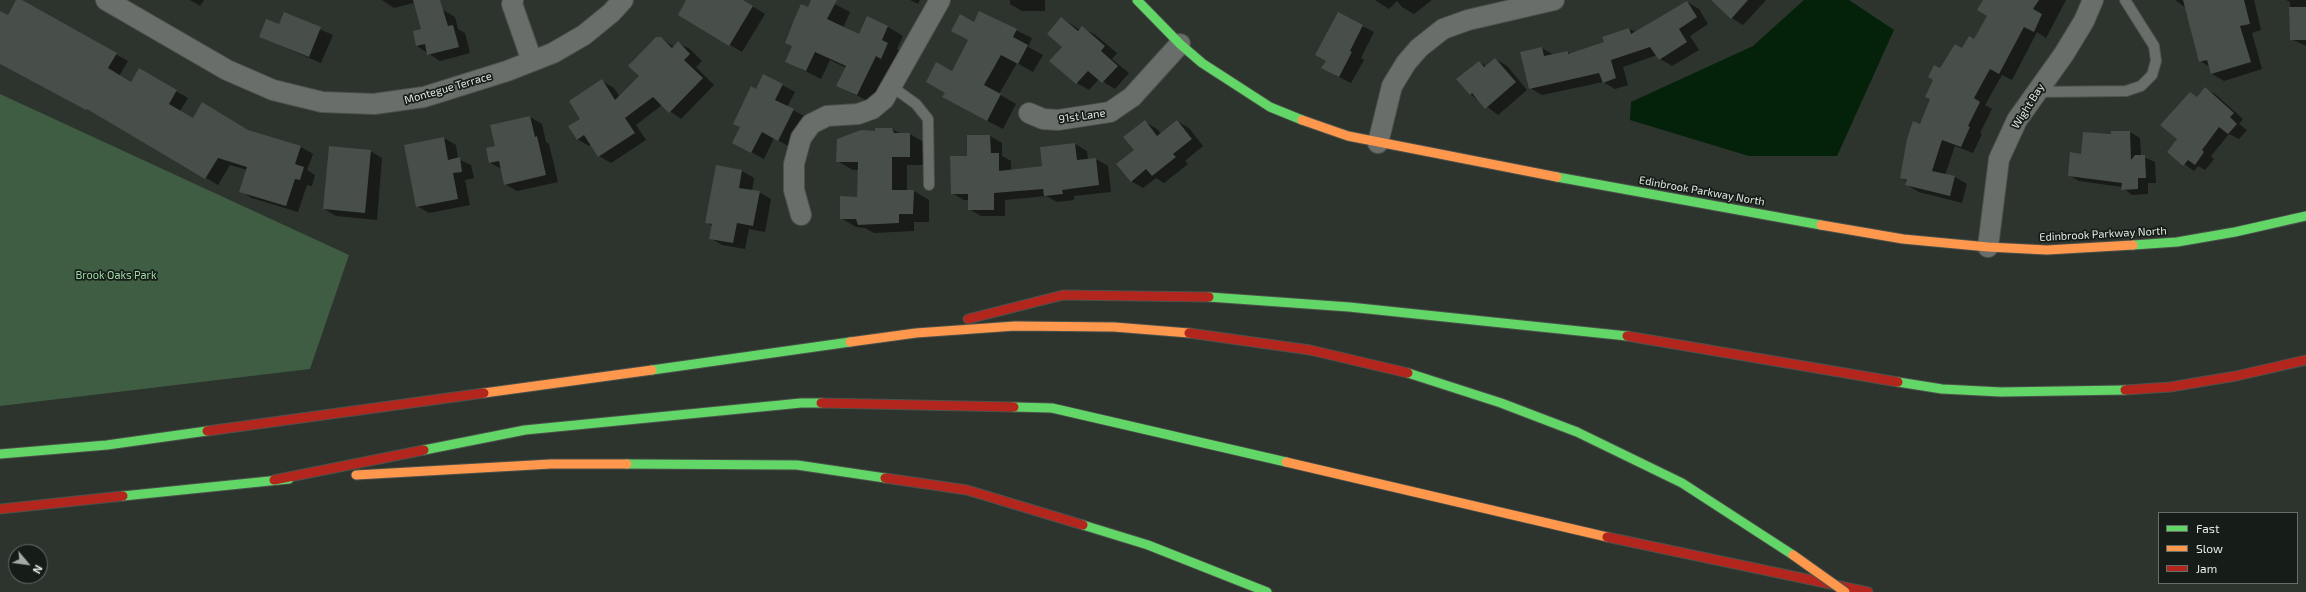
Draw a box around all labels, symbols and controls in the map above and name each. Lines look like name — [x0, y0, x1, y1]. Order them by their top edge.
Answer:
street label: Montegue Terrace — [403, 69, 493, 107]
street label: Wight Bay — [2009, 81, 2047, 131]
street label: 91st Lane — [1058, 106, 1106, 126]
street label: Edinbrook Parkway North — [1638, 173, 1766, 209]
street label: Edinbrook Parkway North — [2039, 224, 2167, 244]
park label: Brook Oaks Park — [75, 268, 157, 282]
legend — [2158, 512, 2298, 584]
text: Fast — [2196, 521, 2219, 535]
text: Slow — [2196, 541, 2223, 555]
north arrow — [8, 544, 48, 584]
text: Jam — [2196, 561, 2217, 575]
text: N — [30, 563, 46, 576]

